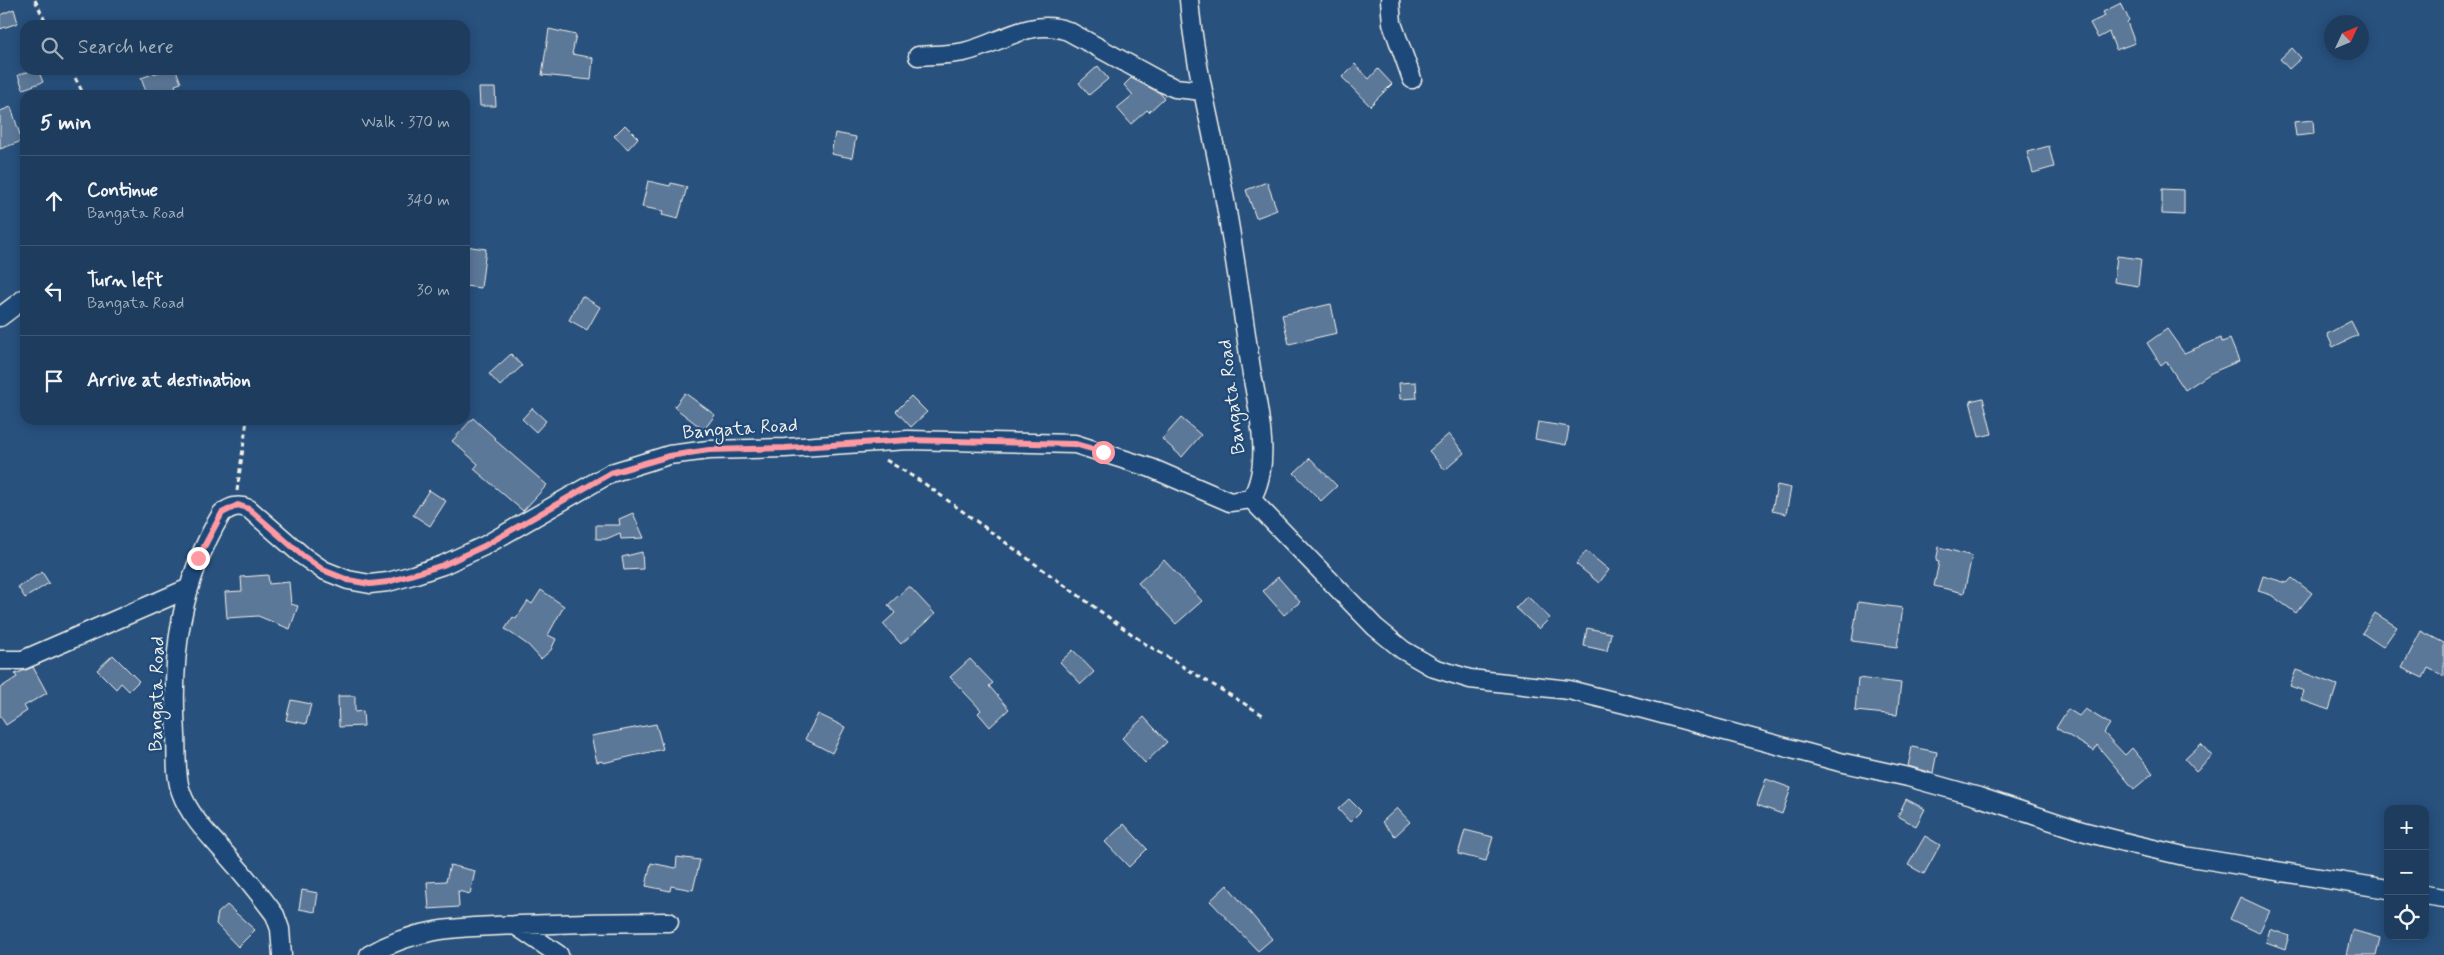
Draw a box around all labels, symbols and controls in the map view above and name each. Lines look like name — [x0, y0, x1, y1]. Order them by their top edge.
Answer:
north arrow — [2324, 15, 2369, 60]
search box — [20, 20, 470, 75]
icon: search — [38, 34, 66, 62]
text: Search here — [78, 35, 174, 60]
text: 5 min — [40, 109, 92, 137]
text: Walk · 370 m — [361, 112, 450, 133]
text: Continue — [87, 178, 158, 203]
icon: ahead — [40, 187, 68, 215]
text: 340 m — [406, 190, 450, 211]
text: Bangata Road — [87, 203, 184, 224]
text: Turn left — [87, 268, 163, 293]
icon: left — [40, 277, 68, 305]
text: 30 m — [417, 280, 450, 301]
text: Bangata Road — [87, 293, 184, 314]
street label: Bangata Road — [1213, 338, 1253, 456]
icon: arrive — [40, 367, 68, 395]
text: Arrive at destination — [87, 368, 251, 393]
street label: Bangata Road — [681, 412, 799, 447]
route start — [1092, 441, 1115, 464]
route end — [187, 547, 210, 570]
street label: Bangata Road — [143, 636, 173, 752]
map controls — [2384, 805, 2429, 940]
button: + — [2384, 805, 2429, 850]
button: − — [2384, 850, 2429, 895]
button: locate — [2384, 895, 2429, 940]

